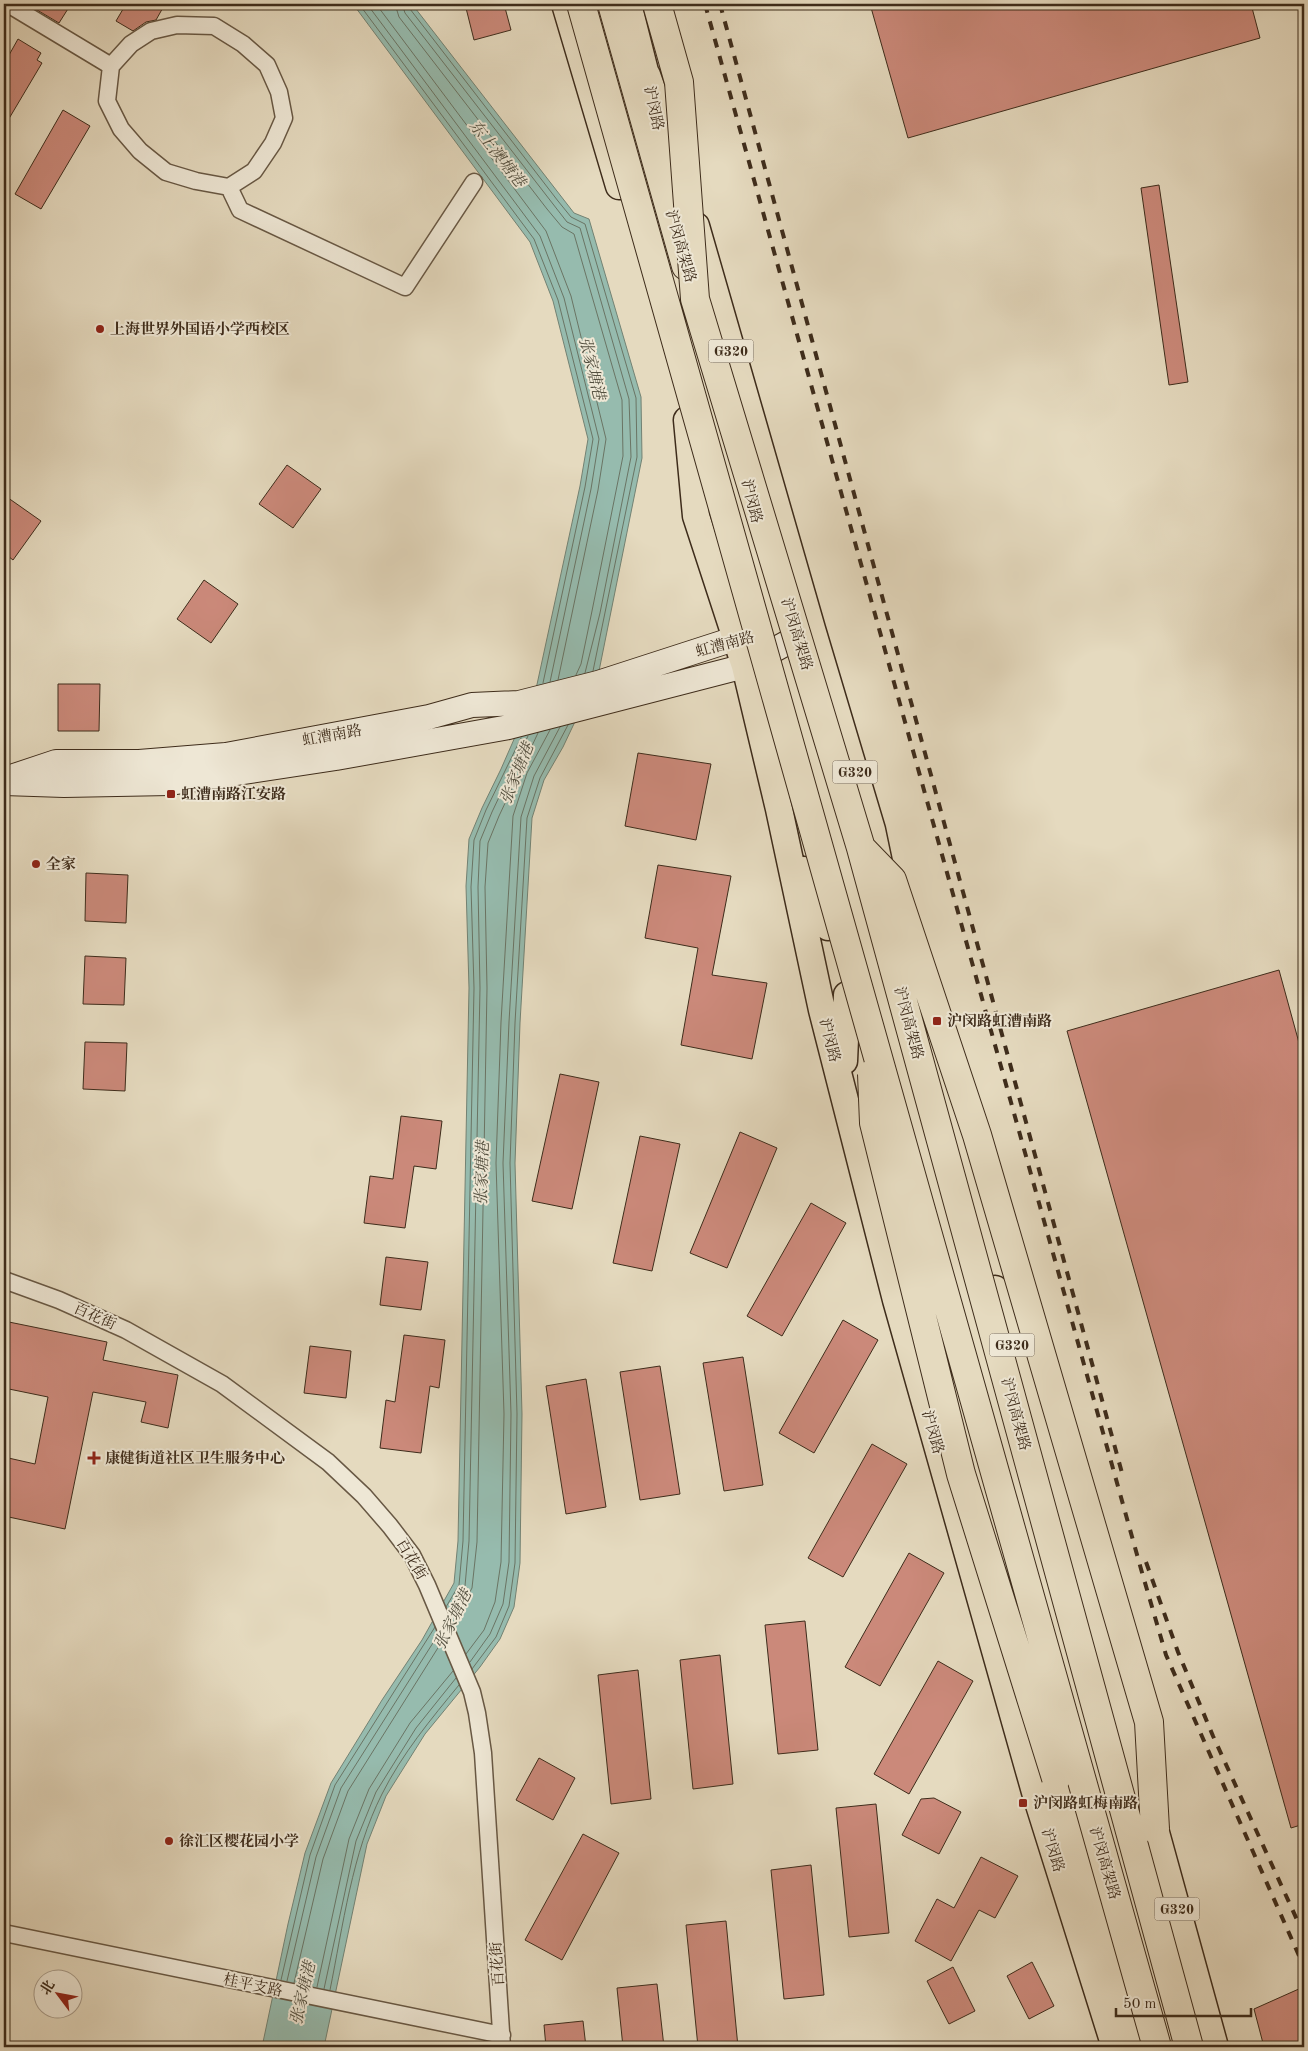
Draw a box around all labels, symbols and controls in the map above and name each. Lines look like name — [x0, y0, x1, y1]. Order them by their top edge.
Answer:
street label: 沪闵路 — [641, 84, 667, 132]
water label: 东上澳塘港 — [465, 117, 530, 192]
street label: 沪闵高架路 — [662, 208, 699, 285]
place label: 上海世界外国语小学西校区 — [110, 321, 290, 338]
marker: 上海世界外国语小学西校区 — [94, 323, 106, 335]
water label: 张家塘港 — [576, 335, 609, 403]
road number: G320 — [708, 340, 754, 362]
street label: 沪闵路 — [738, 477, 765, 525]
street label: 沪闵高架路 — [777, 596, 816, 673]
street label: 虹漕南路 — [694, 629, 756, 660]
street label: 虹漕南路 — [301, 722, 363, 749]
water label: 张家塘港 — [497, 738, 538, 806]
road number: G320 — [832, 760, 878, 784]
place label: 虹漕南路江安路 — [181, 785, 286, 803]
marker: 虹漕南路江安路 — [165, 788, 177, 800]
place label: 全家 — [46, 855, 76, 873]
marker: 全家 — [30, 858, 42, 870]
street label: 沪闵高架路 — [891, 985, 926, 1062]
place label: 沪闵路虹漕南路 — [947, 1012, 1052, 1030]
marker: 沪闵路虹漕南路 — [931, 1015, 943, 1027]
street label: 沪闵路 — [816, 1016, 843, 1064]
water label: 张家塘港 — [472, 1139, 492, 1205]
street label: 百花街 — [71, 1300, 119, 1333]
road number: G320 — [990, 1334, 1034, 1356]
street label: 沪闵高架路 — [998, 1376, 1033, 1453]
street label: 沪闵路 — [918, 1408, 947, 1456]
place label: 康健街道社区卫生服务中心 — [105, 1449, 285, 1467]
marker: 康健街道社区卫生服务中心 — [87, 1451, 101, 1465]
street label: 百花街 — [393, 1536, 430, 1583]
water label: 张家塘港 — [431, 1585, 476, 1652]
place label: 沪闵路虹梅南路 — [1033, 1794, 1138, 1812]
marker: 沪闵路虹梅南路 — [1017, 1797, 1029, 1809]
street label: 沪闵高架路 — [1086, 1825, 1123, 1902]
street label: 沪闵路 — [1038, 1826, 1067, 1874]
place label: 徐汇区樱花园小学 — [179, 1833, 299, 1850]
marker: 徐汇区樱花园小学 — [163, 1835, 175, 1847]
road number: G320 — [1154, 1898, 1200, 1920]
street label: 百花街 — [487, 1941, 508, 1987]
water label: 张家塘港 — [287, 1958, 319, 2026]
north arrow — [32, 1968, 82, 2018]
street label: 桂平支路 — [222, 1971, 284, 2000]
text: 北 — [37, 1977, 57, 1997]
scale bar — [1116, 1986, 1250, 2018]
text: 50 m — [1123, 1997, 1157, 2012]

